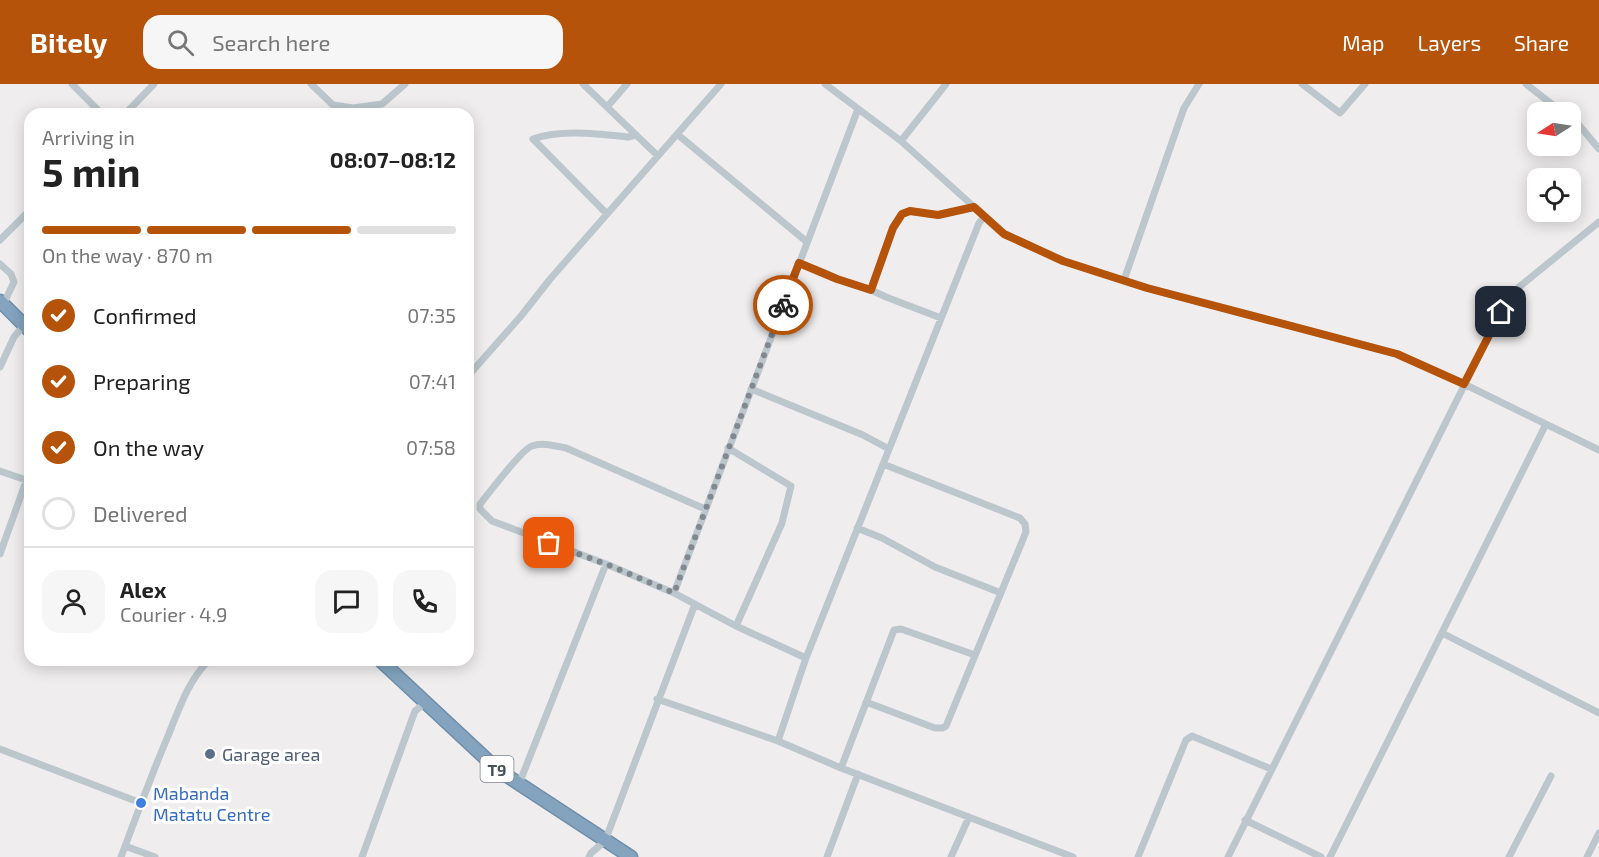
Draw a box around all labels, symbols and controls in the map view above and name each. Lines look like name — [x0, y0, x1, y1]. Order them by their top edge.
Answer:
search box — [143, 15, 563, 69]
text: Bitely — [30, 25, 107, 59]
icon: search — [164, 26, 197, 59]
text: Search here — [212, 29, 330, 55]
text: Map — [1342, 30, 1384, 55]
text: Layers — [1417, 30, 1481, 55]
text: Share — [1514, 30, 1569, 55]
north arrow — [1527, 102, 1581, 156]
map controls — [1527, 102, 1581, 222]
text: Arriving in — [42, 125, 135, 149]
text: 08:07–08:12 — [330, 146, 456, 172]
text: 5 min — [42, 148, 141, 195]
button: locate — [1527, 168, 1581, 222]
text: On the way · 870 m — [42, 243, 213, 267]
courier — [753, 275, 813, 335]
pin — [1475, 286, 1526, 337]
icon: bike — [767, 289, 800, 322]
icon: home — [1484, 295, 1517, 328]
icon: check — [42, 299, 75, 332]
text: Confirmed — [93, 302, 197, 328]
text: 07:35 — [407, 303, 456, 327]
icon: check — [42, 365, 75, 398]
text: Preparing — [93, 368, 191, 394]
text: 07:41 — [409, 369, 456, 393]
icon: check — [42, 431, 75, 464]
text: On the way — [93, 434, 204, 460]
text: 07:58 — [406, 435, 456, 459]
text: Delivered — [93, 500, 188, 526]
pin — [523, 517, 574, 568]
icon: bag — [532, 526, 565, 559]
button: person — [42, 570, 105, 633]
button: chat — [315, 570, 378, 633]
button: phone — [393, 570, 456, 633]
text: Alex — [120, 576, 166, 602]
text: Courier · 4.9 — [120, 602, 227, 626]
place label: Garage area — [222, 743, 320, 765]
marker: Garage area — [203, 747, 217, 761]
road number: T9 — [480, 756, 514, 782]
place label: Mabanda Matatu Centre — [153, 782, 270, 825]
marker: Mabanda Matatu Centre — [134, 796, 148, 810]

